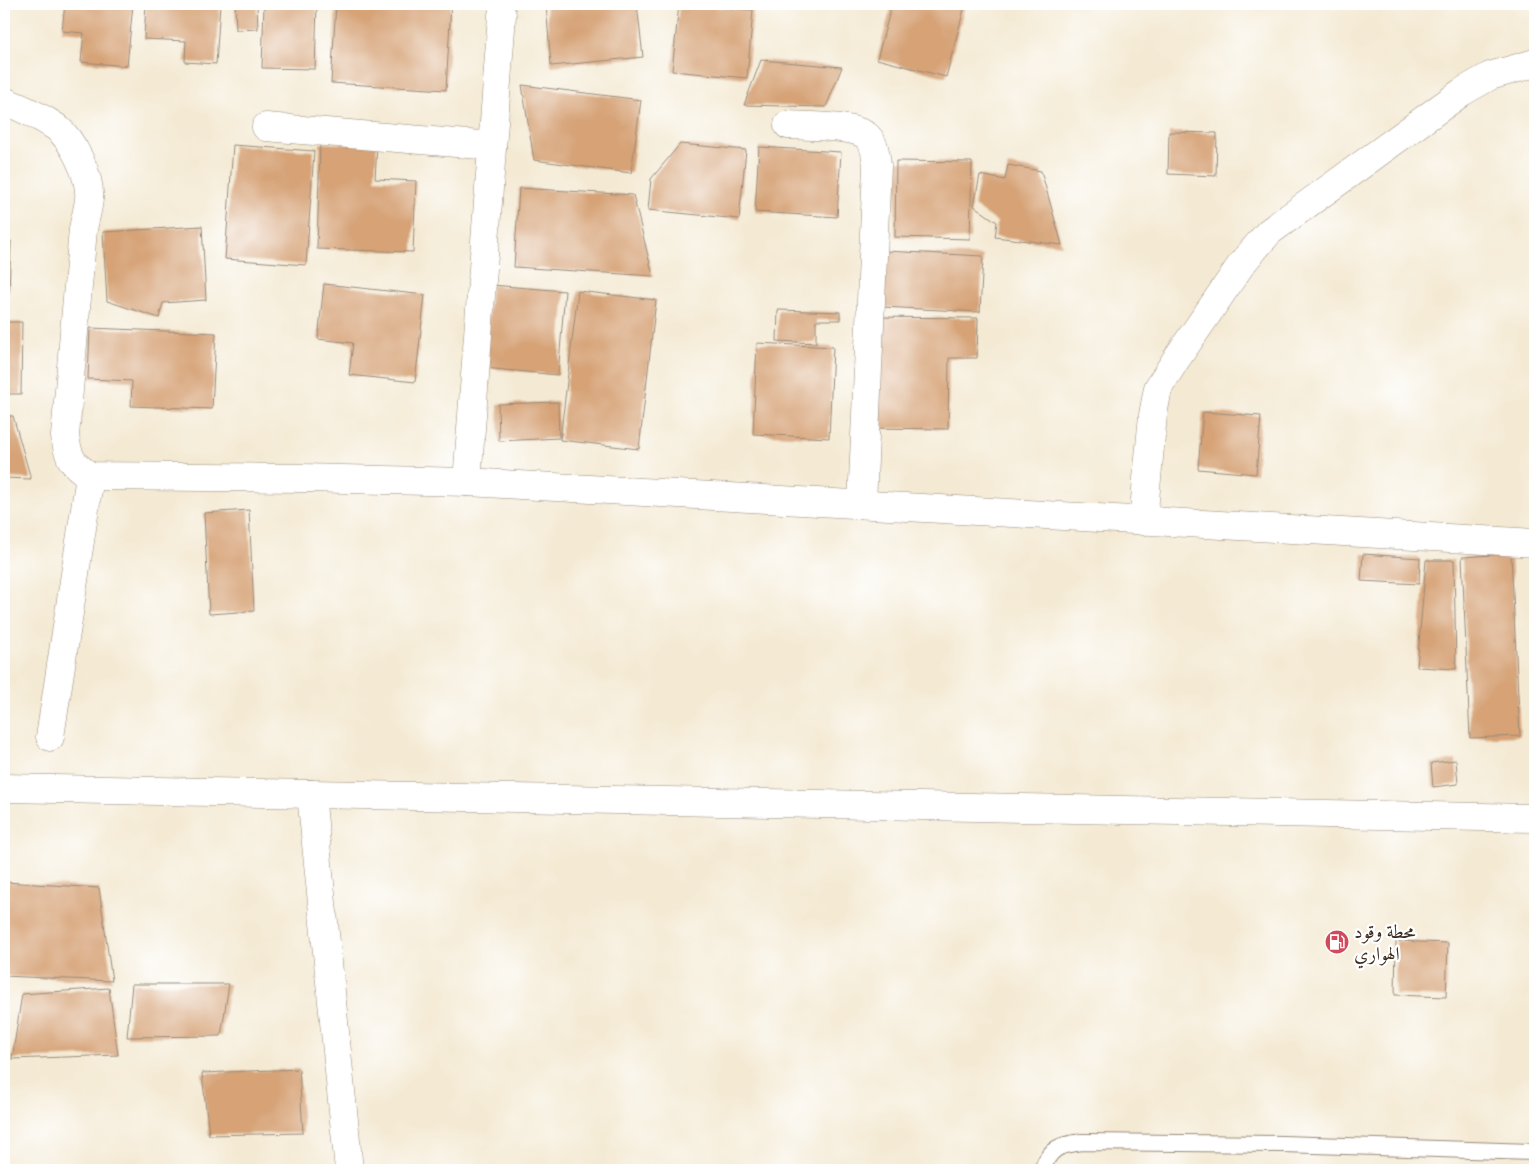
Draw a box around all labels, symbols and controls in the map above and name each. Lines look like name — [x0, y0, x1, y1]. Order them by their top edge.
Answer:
place label: محطة وقود الهواري — [1354, 920, 1416, 969]
fuel station icon: محطة وقود الهواري — [1324, 929, 1350, 955]

